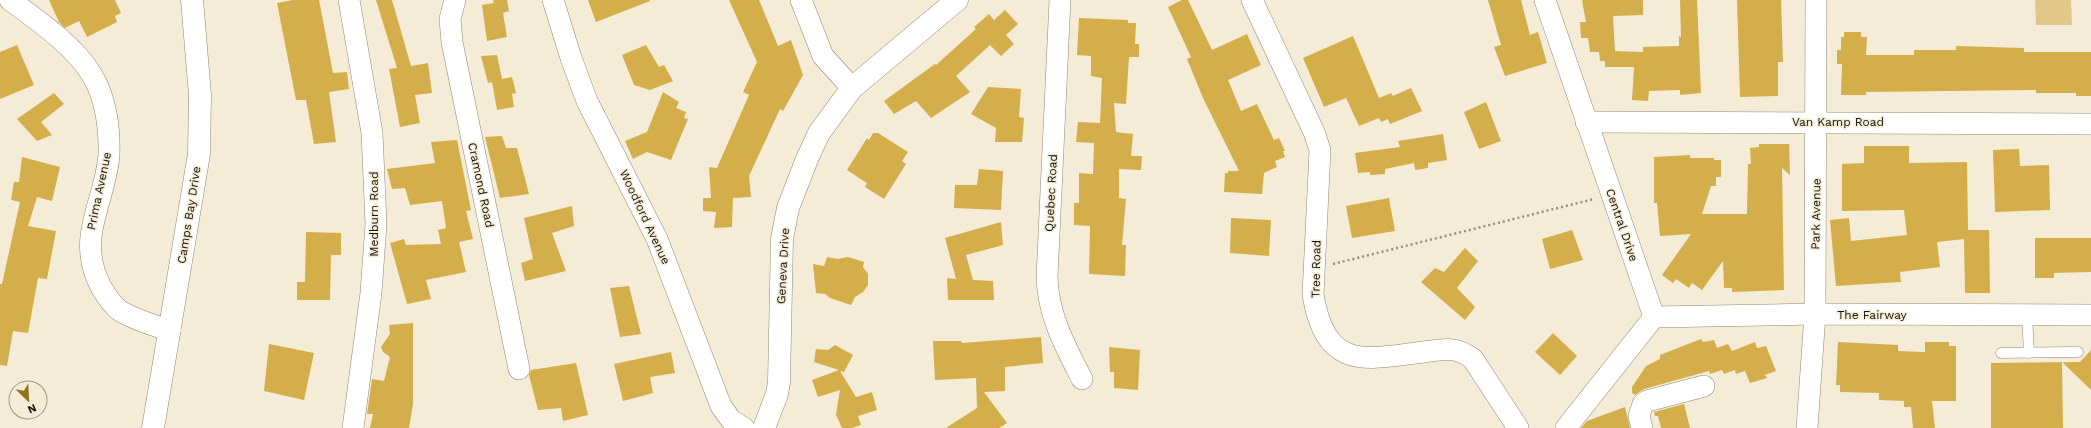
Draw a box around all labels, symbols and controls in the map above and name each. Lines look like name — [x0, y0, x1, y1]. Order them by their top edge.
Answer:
street label: Van Kamp Road — [1792, 115, 1884, 129]
street label: Cramond Road — [465, 141, 497, 229]
street label: Prima Avenue — [84, 151, 114, 231]
street label: Quebec Road — [1042, 154, 1060, 232]
street label: Camps Bay Drive — [174, 165, 204, 265]
street label: Woodford Avenue — [617, 167, 673, 267]
street label: Medburn Road — [367, 171, 381, 257]
street label: Park Avenue — [1808, 178, 1824, 250]
street label: Central Drive — [1603, 187, 1641, 263]
street label: Geneva Drive — [774, 227, 792, 304]
street label: Tree Road — [1308, 240, 1324, 298]
street label: The Fairway — [1837, 308, 1908, 322]
north arrow — [8, 380, 48, 420]
text: N — [25, 401, 38, 416]

